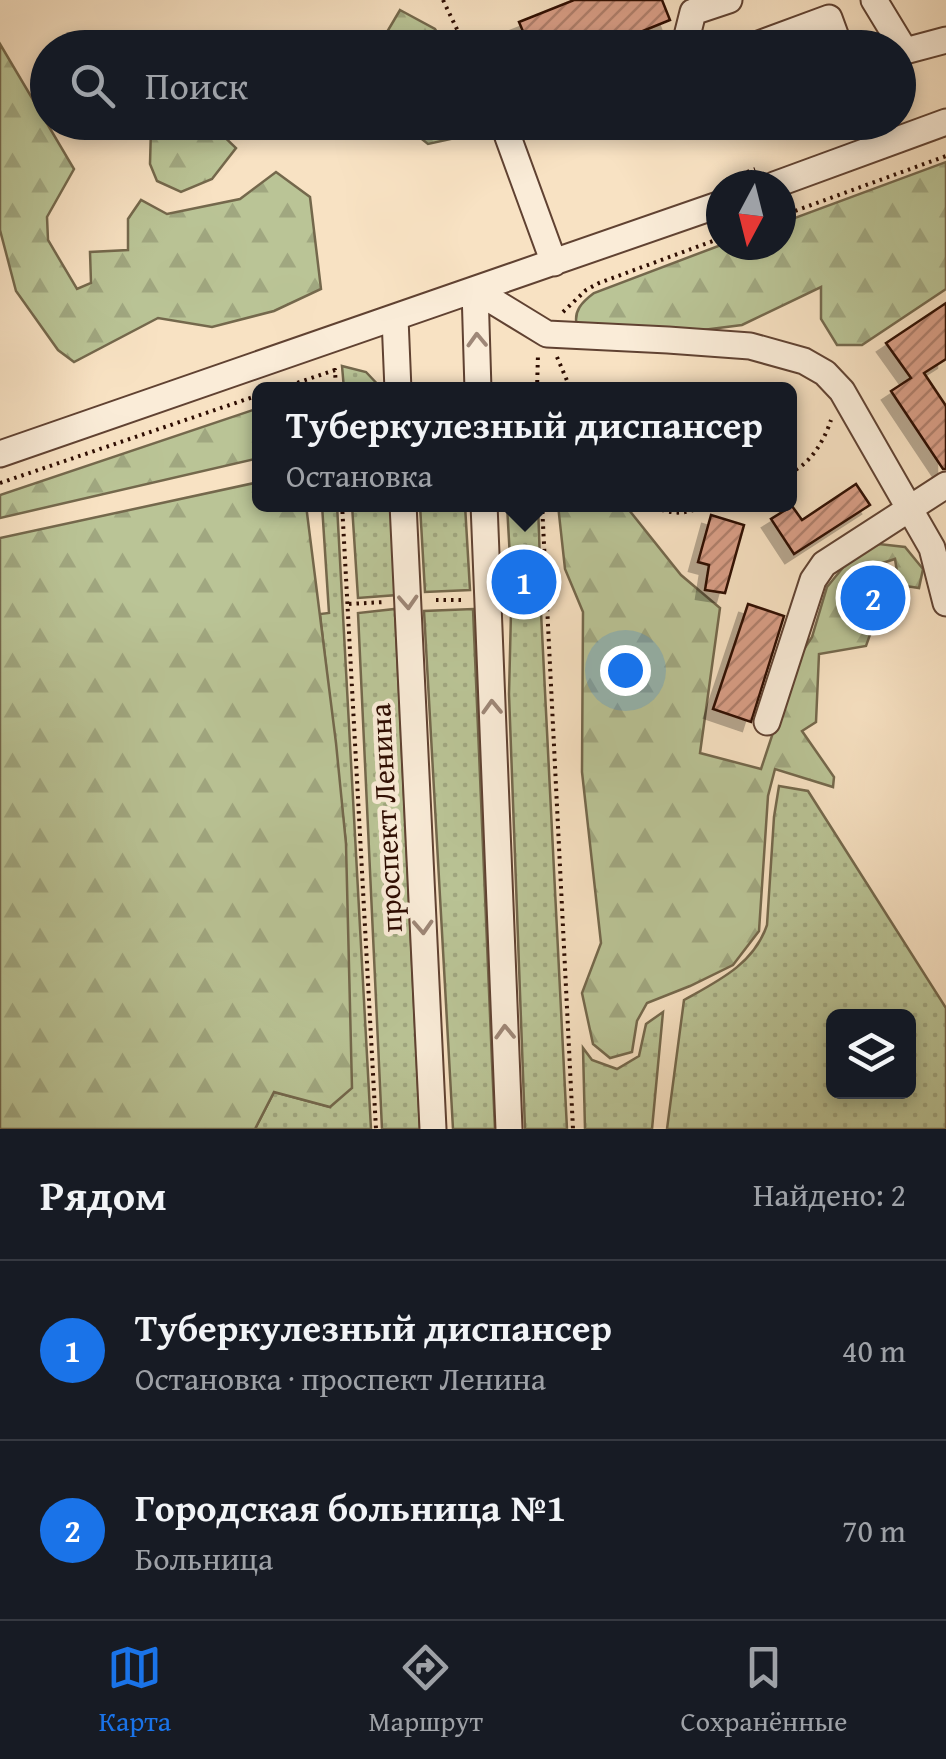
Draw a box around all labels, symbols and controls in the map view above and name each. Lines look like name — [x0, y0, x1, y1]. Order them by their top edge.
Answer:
search box — [30, 30, 916, 140]
text: Поиск — [145, 57, 248, 113]
icon: search — [65, 58, 120, 113]
north arrow — [706, 170, 796, 260]
one-way arrow — [466, 331, 487, 347]
popup — [252, 382, 797, 512]
text: Туберкулезный диспансер — [286, 396, 763, 452]
text: Остановка — [286, 452, 433, 499]
pin: 1 — [492, 544, 556, 620]
pin: 2 — [840, 560, 906, 636]
one-way arrow — [397, 594, 418, 610]
your location — [600, 645, 651, 696]
one-way arrow — [482, 698, 503, 714]
street label: проспект Ленина — [357, 702, 413, 934]
one-way arrow — [412, 919, 433, 935]
map controls — [826, 1009, 916, 1099]
button: layers — [826, 1009, 916, 1099]
one-way arrow — [495, 1023, 516, 1039]
text: Рядом — [40, 1164, 167, 1225]
text: Найдено: 2 — [753, 1171, 906, 1218]
text: Туберкулезный диспансер — [135, 1299, 612, 1355]
text: 1 — [64, 1327, 81, 1374]
text: 40 m — [842, 1327, 906, 1374]
text: Остановка · проспект Ленина — [135, 1355, 546, 1402]
text: Городская больница №1 — [135, 1479, 566, 1535]
text: 2 — [64, 1507, 81, 1554]
text: 70 m — [842, 1507, 906, 1554]
text: Больница — [135, 1535, 273, 1582]
tab: Карта — [99, 1640, 171, 1741]
tab: Маршрут — [369, 1640, 483, 1741]
tab: Сохранённые — [680, 1640, 847, 1741]

